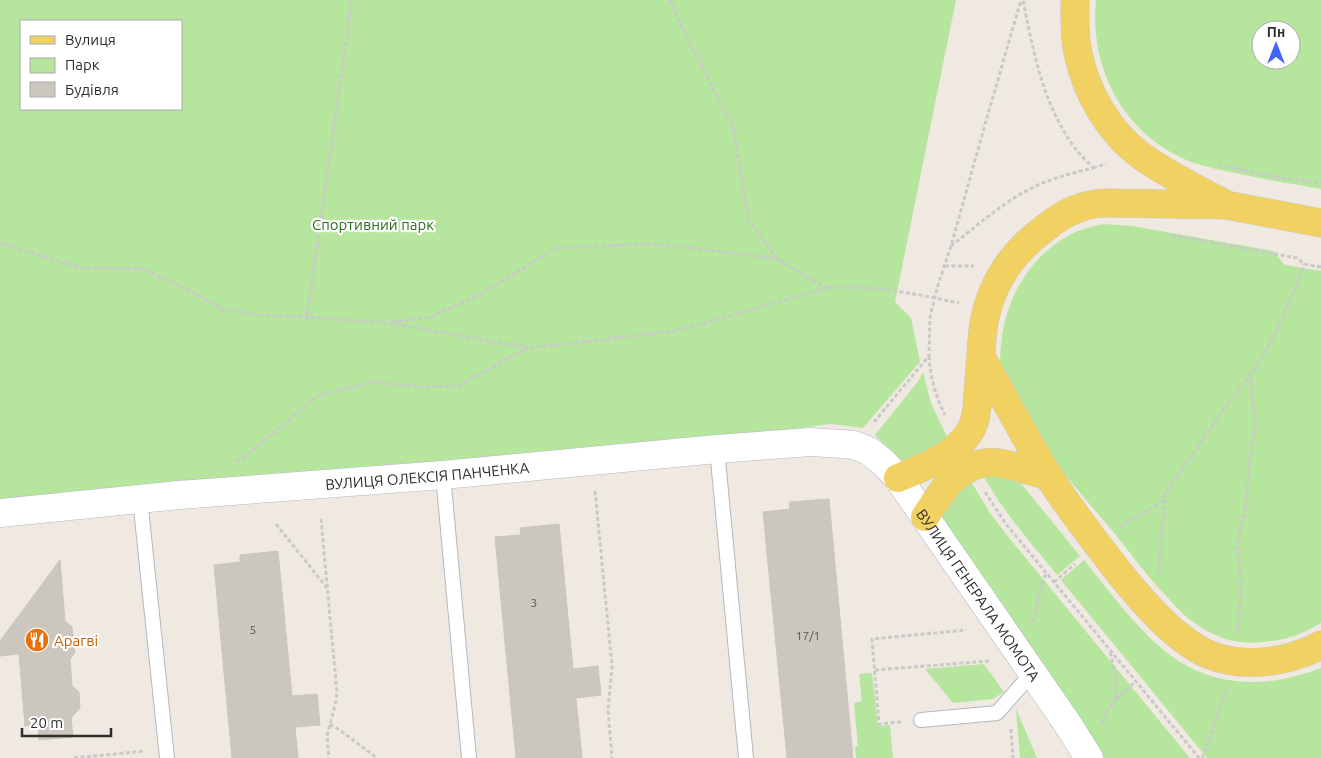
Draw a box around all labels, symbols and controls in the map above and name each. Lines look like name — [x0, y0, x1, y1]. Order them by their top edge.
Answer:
legend — [20, 20, 182, 110]
north arrow — [1251, 20, 1301, 70]
text: Пн — [1267, 24, 1285, 40]
text: Вулиця — [65, 31, 116, 48]
text: Парк — [65, 56, 100, 73]
text: Будівля — [65, 81, 119, 98]
park label: Спортивний парк — [312, 216, 434, 233]
street label: ВУЛИЦЯ ОЛЕКСІЯ ПАНЧЕНКА — [325, 458, 530, 492]
street label: ВУЛИЦЯ ГЕНЕРАЛА МОМОТА — [913, 506, 1044, 684]
house number: 3 — [531, 596, 537, 609]
house number: 5 — [250, 623, 256, 636]
restaurant icon: Арагві — [24, 627, 50, 653]
house number: 17/1 — [796, 629, 820, 642]
place label: Арагві — [54, 632, 98, 649]
scale bar — [22, 706, 111, 738]
text: 20 m — [30, 714, 63, 731]

